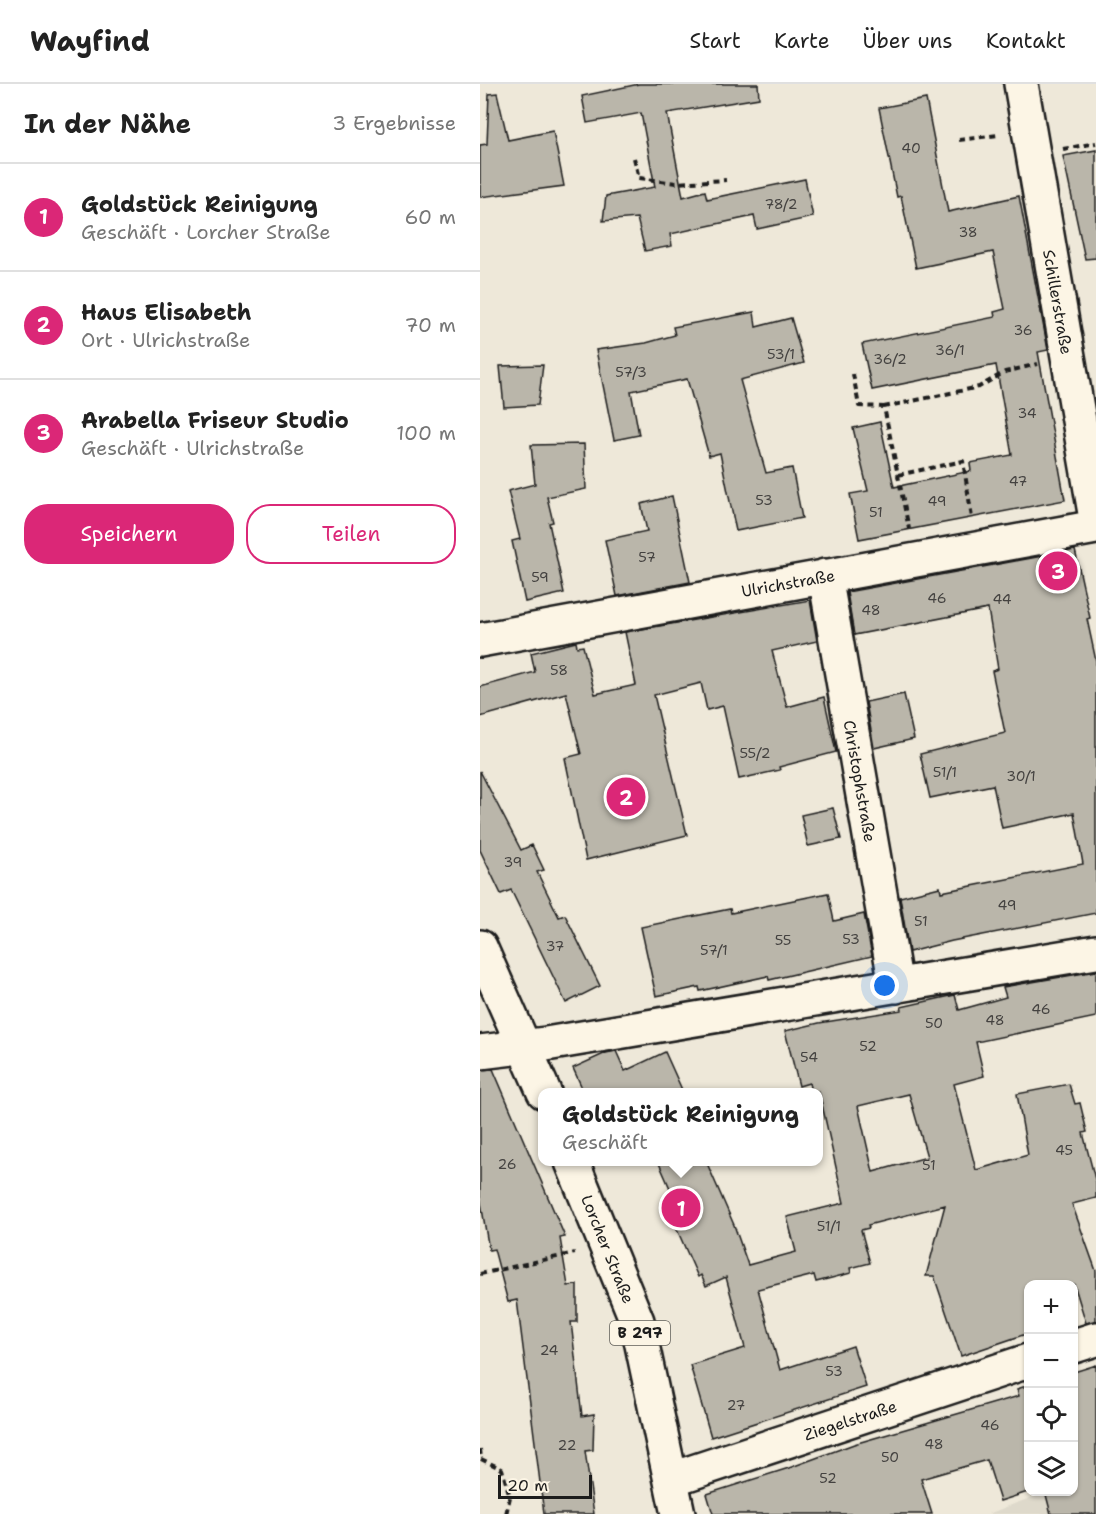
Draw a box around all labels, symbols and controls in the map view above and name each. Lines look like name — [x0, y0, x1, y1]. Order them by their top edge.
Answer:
text: Wayfind — [30, 22, 150, 60]
text: Start — [690, 27, 741, 55]
text: Karte — [774, 27, 830, 55]
text: Über uns — [863, 27, 953, 55]
text: Kontakt — [986, 27, 1066, 55]
text: In der Nähe — [24, 106, 191, 141]
text: 3 Ergebnisse — [332, 110, 456, 136]
house number: 40 — [901, 139, 921, 157]
text: Goldstück Reinigung — [81, 190, 318, 219]
house number: 78/2 — [764, 195, 798, 213]
text: 1 — [39, 204, 48, 230]
text: 60 m — [404, 204, 456, 230]
text: Geschäft · Lorcher Straße — [81, 219, 330, 245]
house number: 38 — [958, 223, 978, 241]
street label: Schillerstraße — [1038, 248, 1077, 356]
text: Haus Elisabeth — [81, 298, 252, 327]
text: 2 — [37, 312, 51, 338]
text: 70 m — [404, 312, 456, 338]
house number: 36 — [1013, 321, 1033, 339]
text: Ort · Ulrichstraße — [81, 327, 250, 353]
house number: 36/1 — [935, 341, 965, 359]
house number: 53/1 — [767, 345, 795, 363]
house number: 36/2 — [873, 350, 907, 368]
house number: 57/3 — [615, 363, 647, 381]
house number: 34 — [1017, 404, 1037, 422]
text: Arabella Friseur Studio — [81, 406, 349, 435]
text: 3 — [37, 420, 51, 446]
text: 100 m — [396, 420, 456, 446]
text: Geschäft · Ulrichstraße — [81, 435, 304, 461]
house number: 47 — [1009, 472, 1027, 490]
house number: 53 — [755, 491, 773, 509]
house number: 49 — [928, 492, 947, 510]
house number: 51 — [869, 503, 883, 521]
button: Speichern — [24, 504, 234, 564]
button: Teilen — [246, 504, 456, 564]
house number: 57 — [638, 548, 656, 566]
pin: 3 — [1038, 548, 1078, 594]
street label: Ulrichstraße — [740, 565, 836, 602]
house number: 59 — [531, 568, 549, 586]
house number: 46 — [927, 589, 947, 607]
house number: 44 — [992, 590, 1012, 608]
house number: 48 — [861, 601, 881, 619]
house number: 58 — [550, 661, 568, 679]
street label: Christophstraße — [838, 718, 881, 844]
house number: 55/2 — [739, 744, 771, 762]
house number: 51/1 — [933, 763, 957, 781]
house number: 30/1 — [1006, 767, 1036, 785]
pin: 2 — [606, 774, 646, 820]
house number: 39 — [504, 853, 522, 871]
house number: 49 — [998, 896, 1017, 914]
house number: 51 — [914, 912, 928, 930]
house number: 53 — [842, 930, 860, 948]
house number: 55 — [775, 931, 791, 949]
house number: 37 — [546, 937, 564, 955]
house number: 57/1 — [700, 941, 728, 959]
your location — [870, 971, 899, 1000]
house number: 46 — [1031, 1000, 1051, 1018]
house number: 48 — [985, 1011, 1005, 1029]
house number: 50 — [925, 1014, 943, 1032]
house number: 52 — [859, 1037, 877, 1055]
house number: 54 — [800, 1048, 818, 1066]
popup — [538, 1088, 823, 1166]
text: Goldstück Reinigung — [562, 1100, 799, 1129]
text: Geschäft — [562, 1129, 648, 1155]
house number: 45 — [1055, 1141, 1073, 1159]
house number: 26 — [498, 1155, 517, 1173]
house number: 51 — [922, 1156, 936, 1174]
pin: 1 — [662, 1186, 700, 1230]
street label: Lorcher Straße — [576, 1192, 639, 1307]
house number: 51/1 — [817, 1217, 841, 1235]
map controls — [1024, 1280, 1078, 1496]
button: + — [1024, 1280, 1078, 1334]
road number: B 297 — [610, 1321, 670, 1345]
button: − — [1024, 1334, 1078, 1388]
house number: 24 — [540, 1341, 559, 1359]
house number: 53 — [825, 1362, 843, 1380]
button: locate — [1024, 1388, 1078, 1442]
house number: 27 — [727, 1396, 745, 1414]
street label: Ziegelstraße — [801, 1396, 899, 1445]
house number: 46 — [980, 1416, 1000, 1434]
house number: 48 — [924, 1435, 944, 1453]
house number: 22 — [558, 1436, 576, 1454]
button: layers — [1024, 1442, 1078, 1496]
house number: 50 — [881, 1448, 899, 1466]
house number: 52 — [819, 1469, 837, 1487]
scale bar — [498, 1472, 592, 1500]
text: 20 m — [507, 1475, 548, 1496]

